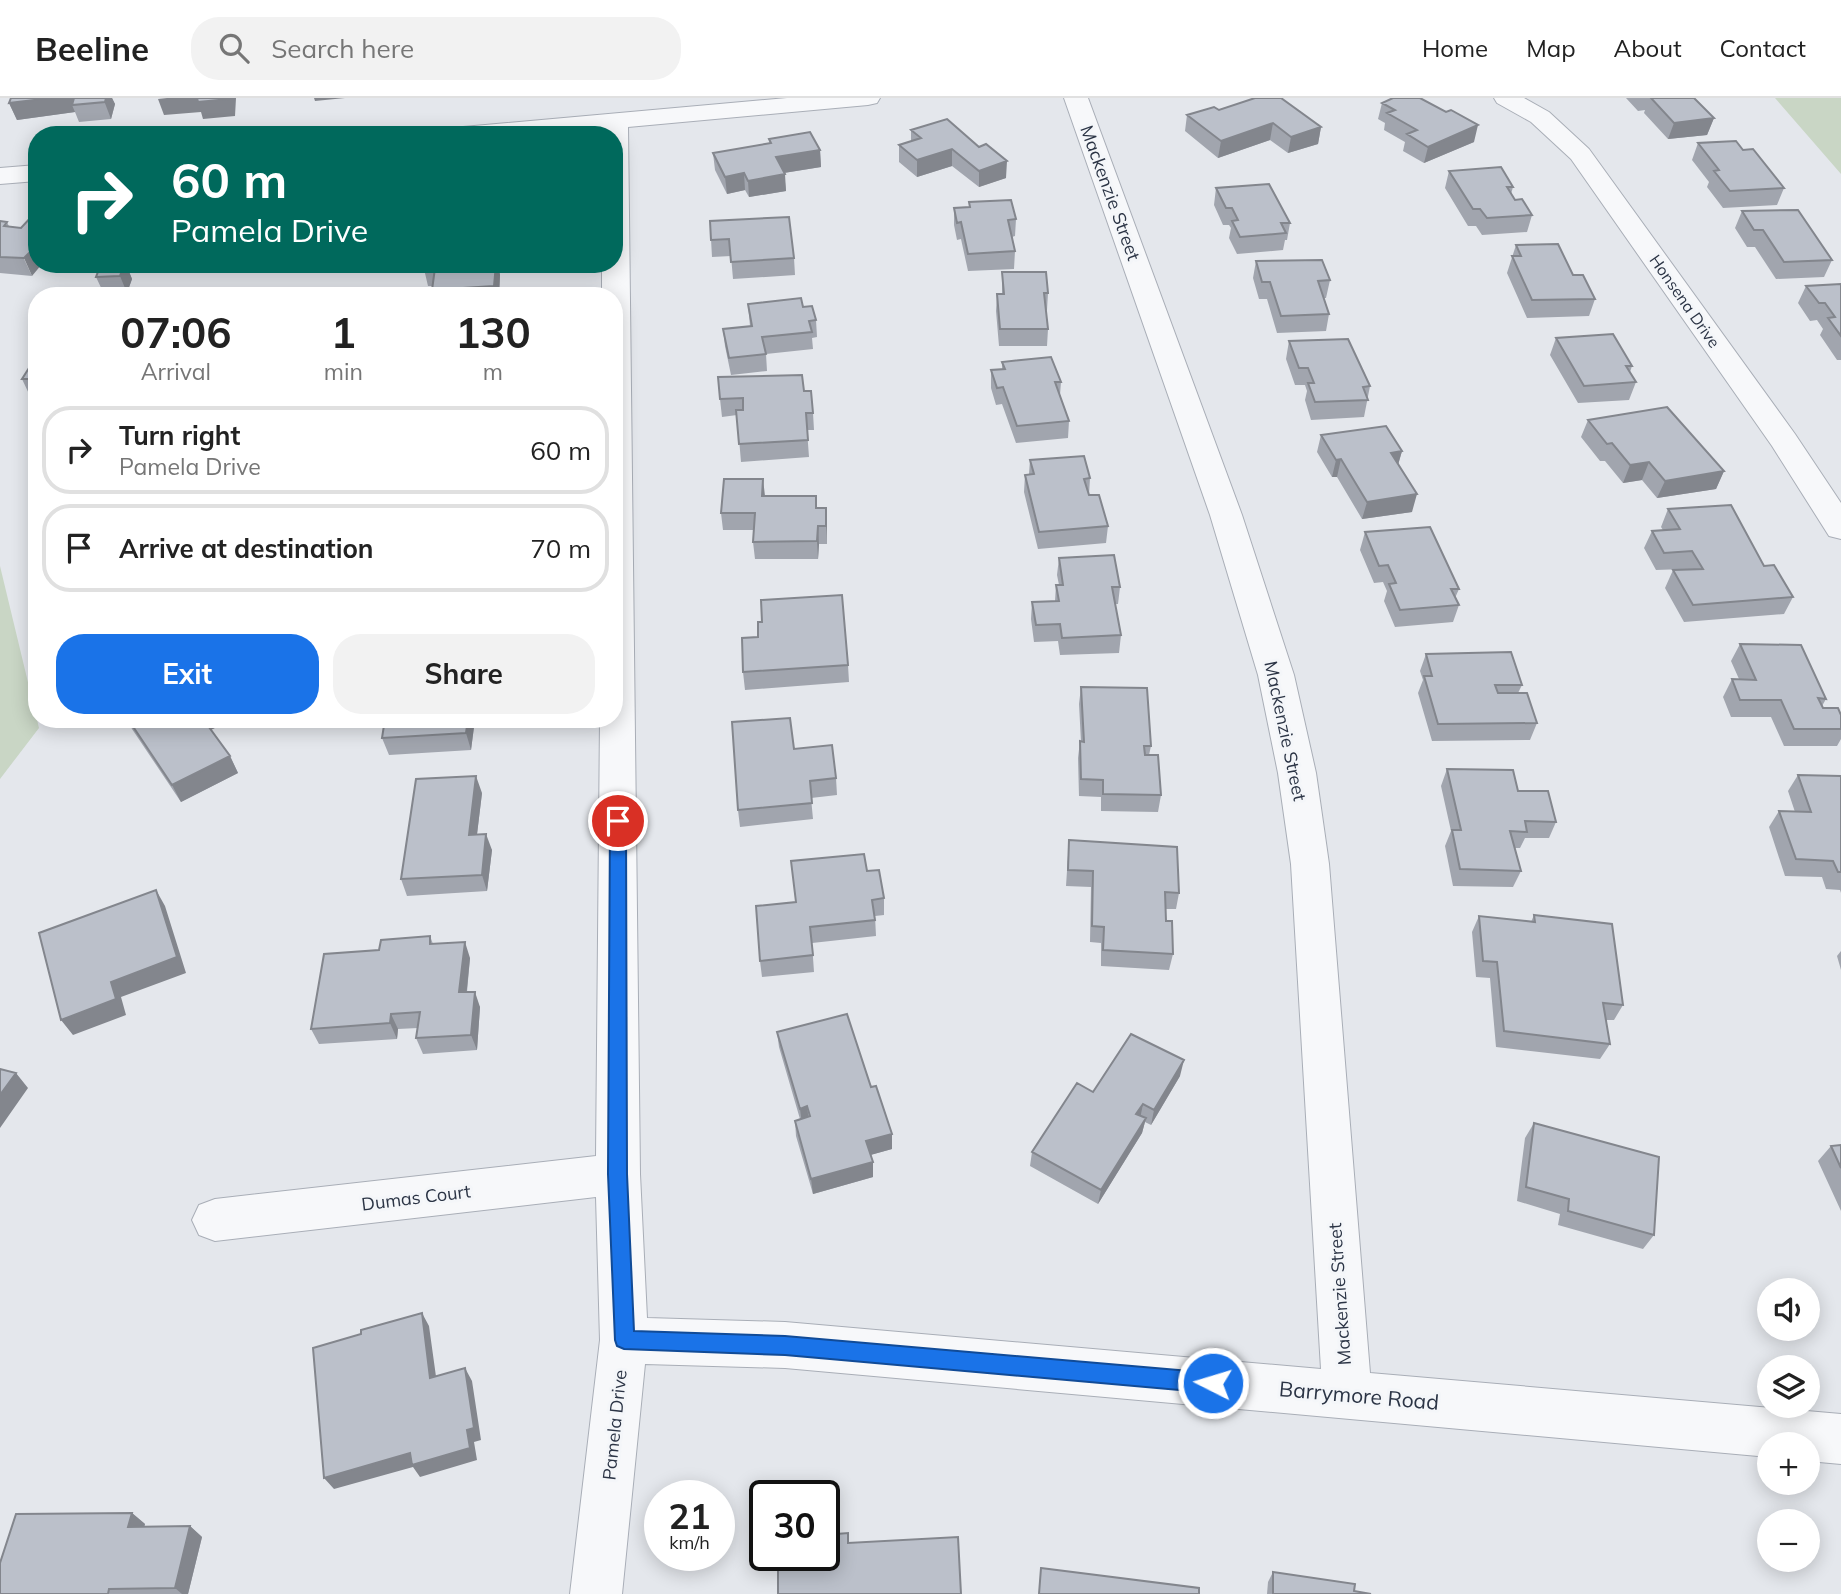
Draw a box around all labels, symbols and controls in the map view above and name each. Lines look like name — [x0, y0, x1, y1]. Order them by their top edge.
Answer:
search box — [191, 17, 681, 80]
text: Beeline — [35, 28, 149, 69]
icon: search — [215, 29, 253, 67]
text: Search here — [271, 32, 414, 65]
text: Home — [1422, 33, 1488, 63]
text: Map — [1526, 33, 1576, 63]
text: About — [1614, 33, 1682, 63]
text: Contact — [1720, 33, 1806, 63]
street label: Mackenzie Street — [1075, 122, 1146, 264]
text: 60 m — [171, 149, 287, 210]
icon: right — [56, 154, 147, 245]
text: Pamela Drive — [171, 210, 368, 250]
street label: Honsena Drive — [1645, 251, 1725, 351]
text: 07:06 — [120, 306, 231, 359]
text: 1 — [331, 306, 356, 359]
text: 130 — [455, 306, 531, 359]
text: Arrival — [141, 357, 211, 386]
text: min — [324, 357, 363, 386]
text: m — [483, 357, 503, 386]
text: Turn right — [119, 419, 240, 452]
icon: right — [60, 431, 98, 469]
text: 60 m — [530, 434, 591, 467]
text: Pamela Drive — [119, 452, 261, 481]
icon: arrive — [60, 529, 98, 567]
text: Arrive at destination — [119, 532, 374, 565]
text: 70 m — [530, 532, 591, 565]
button: Exit — [56, 634, 319, 714]
button: Share — [333, 634, 595, 714]
street label: Mackenzie Street — [1259, 659, 1312, 803]
pin — [588, 791, 648, 851]
icon: arrive — [599, 802, 637, 840]
street label: Dumas Court — [360, 1179, 472, 1216]
street label: Mackenzie Street — [1323, 1222, 1356, 1366]
map controls — [1757, 1278, 1820, 1572]
button: sound — [1757, 1278, 1820, 1341]
position arrow — [1176, 1346, 1250, 1420]
button: layers — [1757, 1355, 1820, 1418]
street label: Pamela Drive — [597, 1369, 632, 1481]
street label: Barrymore Road — [1278, 1375, 1440, 1415]
button: + — [1757, 1432, 1820, 1495]
speed limit sign: 30 — [749, 1480, 840, 1571]
text: 21 — [668, 1494, 711, 1538]
button: − — [1757, 1509, 1820, 1572]
text: km/h — [669, 1531, 710, 1554]

